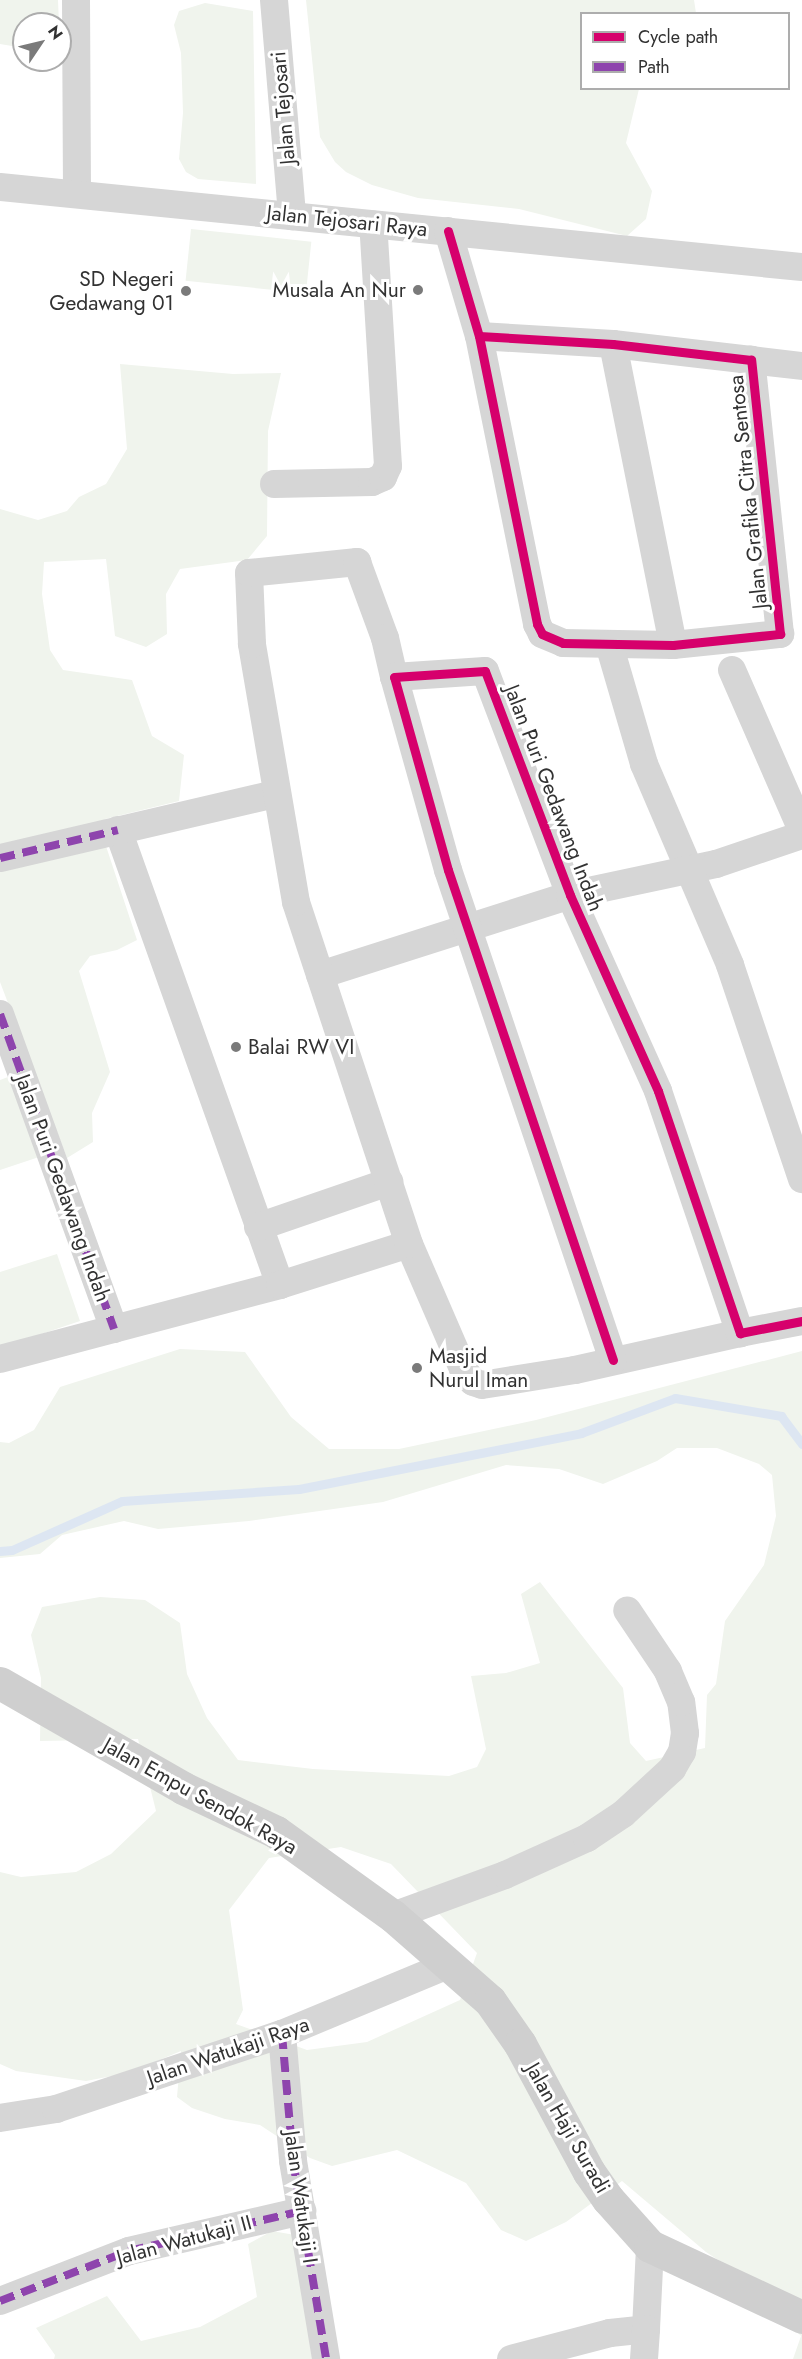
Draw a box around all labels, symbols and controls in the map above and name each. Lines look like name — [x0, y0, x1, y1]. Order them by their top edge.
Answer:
north arrow — [12, 12, 72, 72]
legend — [580, 12, 790, 90]
text: N — [42, 21, 69, 44]
text: Cycle path — [638, 24, 718, 50]
street label: Jalan Tejosari — [265, 50, 301, 166]
text: Path — [638, 54, 670, 80]
street label: Jalan Tejosari Raya — [266, 200, 428, 242]
place label: SD Negeri Gedawang 01 — [49, 266, 174, 316]
place label: Musala An Nur — [272, 277, 406, 303]
marker: Musala An Nur — [411, 283, 425, 297]
marker: SD Negeri Gedawang 01 — [179, 284, 193, 298]
street label: Jalan Grafika Citra Sentosa — [723, 374, 773, 610]
street label: Jalan Puri Gedawang Indah — [499, 681, 609, 915]
place label: Balai RW VI — [248, 1034, 354, 1060]
marker: Balai RW VI — [229, 1040, 243, 1054]
street label: Jalan Puri Gedawang Indah — [10, 1071, 116, 1305]
place label: Masjid Nurul Iman — [429, 1343, 528, 1393]
marker: Masjid Nurul Iman — [410, 1361, 424, 1375]
street label: Jalan Empu Sendok Raya — [99, 1732, 301, 1860]
street label: Jalan Watukaji Raya — [144, 2011, 312, 2091]
street label: Jalan Haji Suradi — [520, 2058, 616, 2198]
street label: Jalan Watukaji I — [279, 2129, 323, 2265]
street label: Jalan Watukaji II — [114, 2210, 254, 2270]

